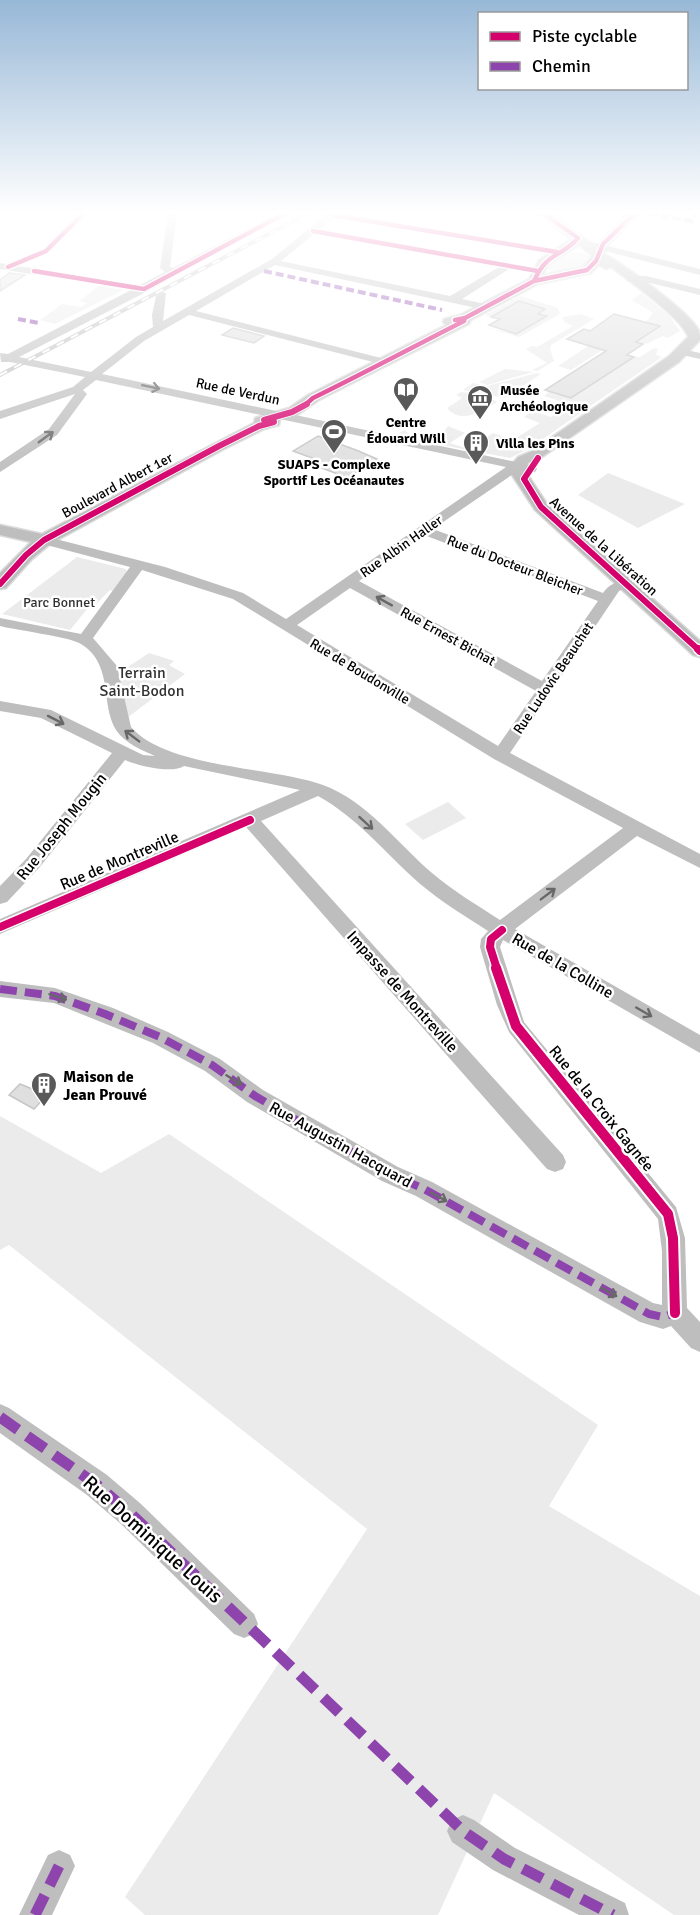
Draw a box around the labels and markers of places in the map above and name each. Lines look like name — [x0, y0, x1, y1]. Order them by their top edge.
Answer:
library icon: Centre Édouard Will — [391, 375, 421, 413]
place label: Musée Archéologique — [500, 382, 588, 415]
museum icon: Musée Archéologique — [465, 383, 495, 421]
place label: Centre Édouard Will — [366, 414, 446, 447]
sports icon: SUAPS - Complexe Sportif Les Océanautes — [319, 417, 349, 455]
building icon: Villa les Pins — [461, 428, 491, 466]
place label: Villa les Pins — [496, 435, 574, 452]
place label: SUAPS - Complexe Sportif Les Océanautes — [264, 456, 404, 489]
place label: Maison de Jean Prouvé — [63, 1067, 147, 1105]
building icon: Maison de Jean Prouvé — [29, 1070, 59, 1108]

